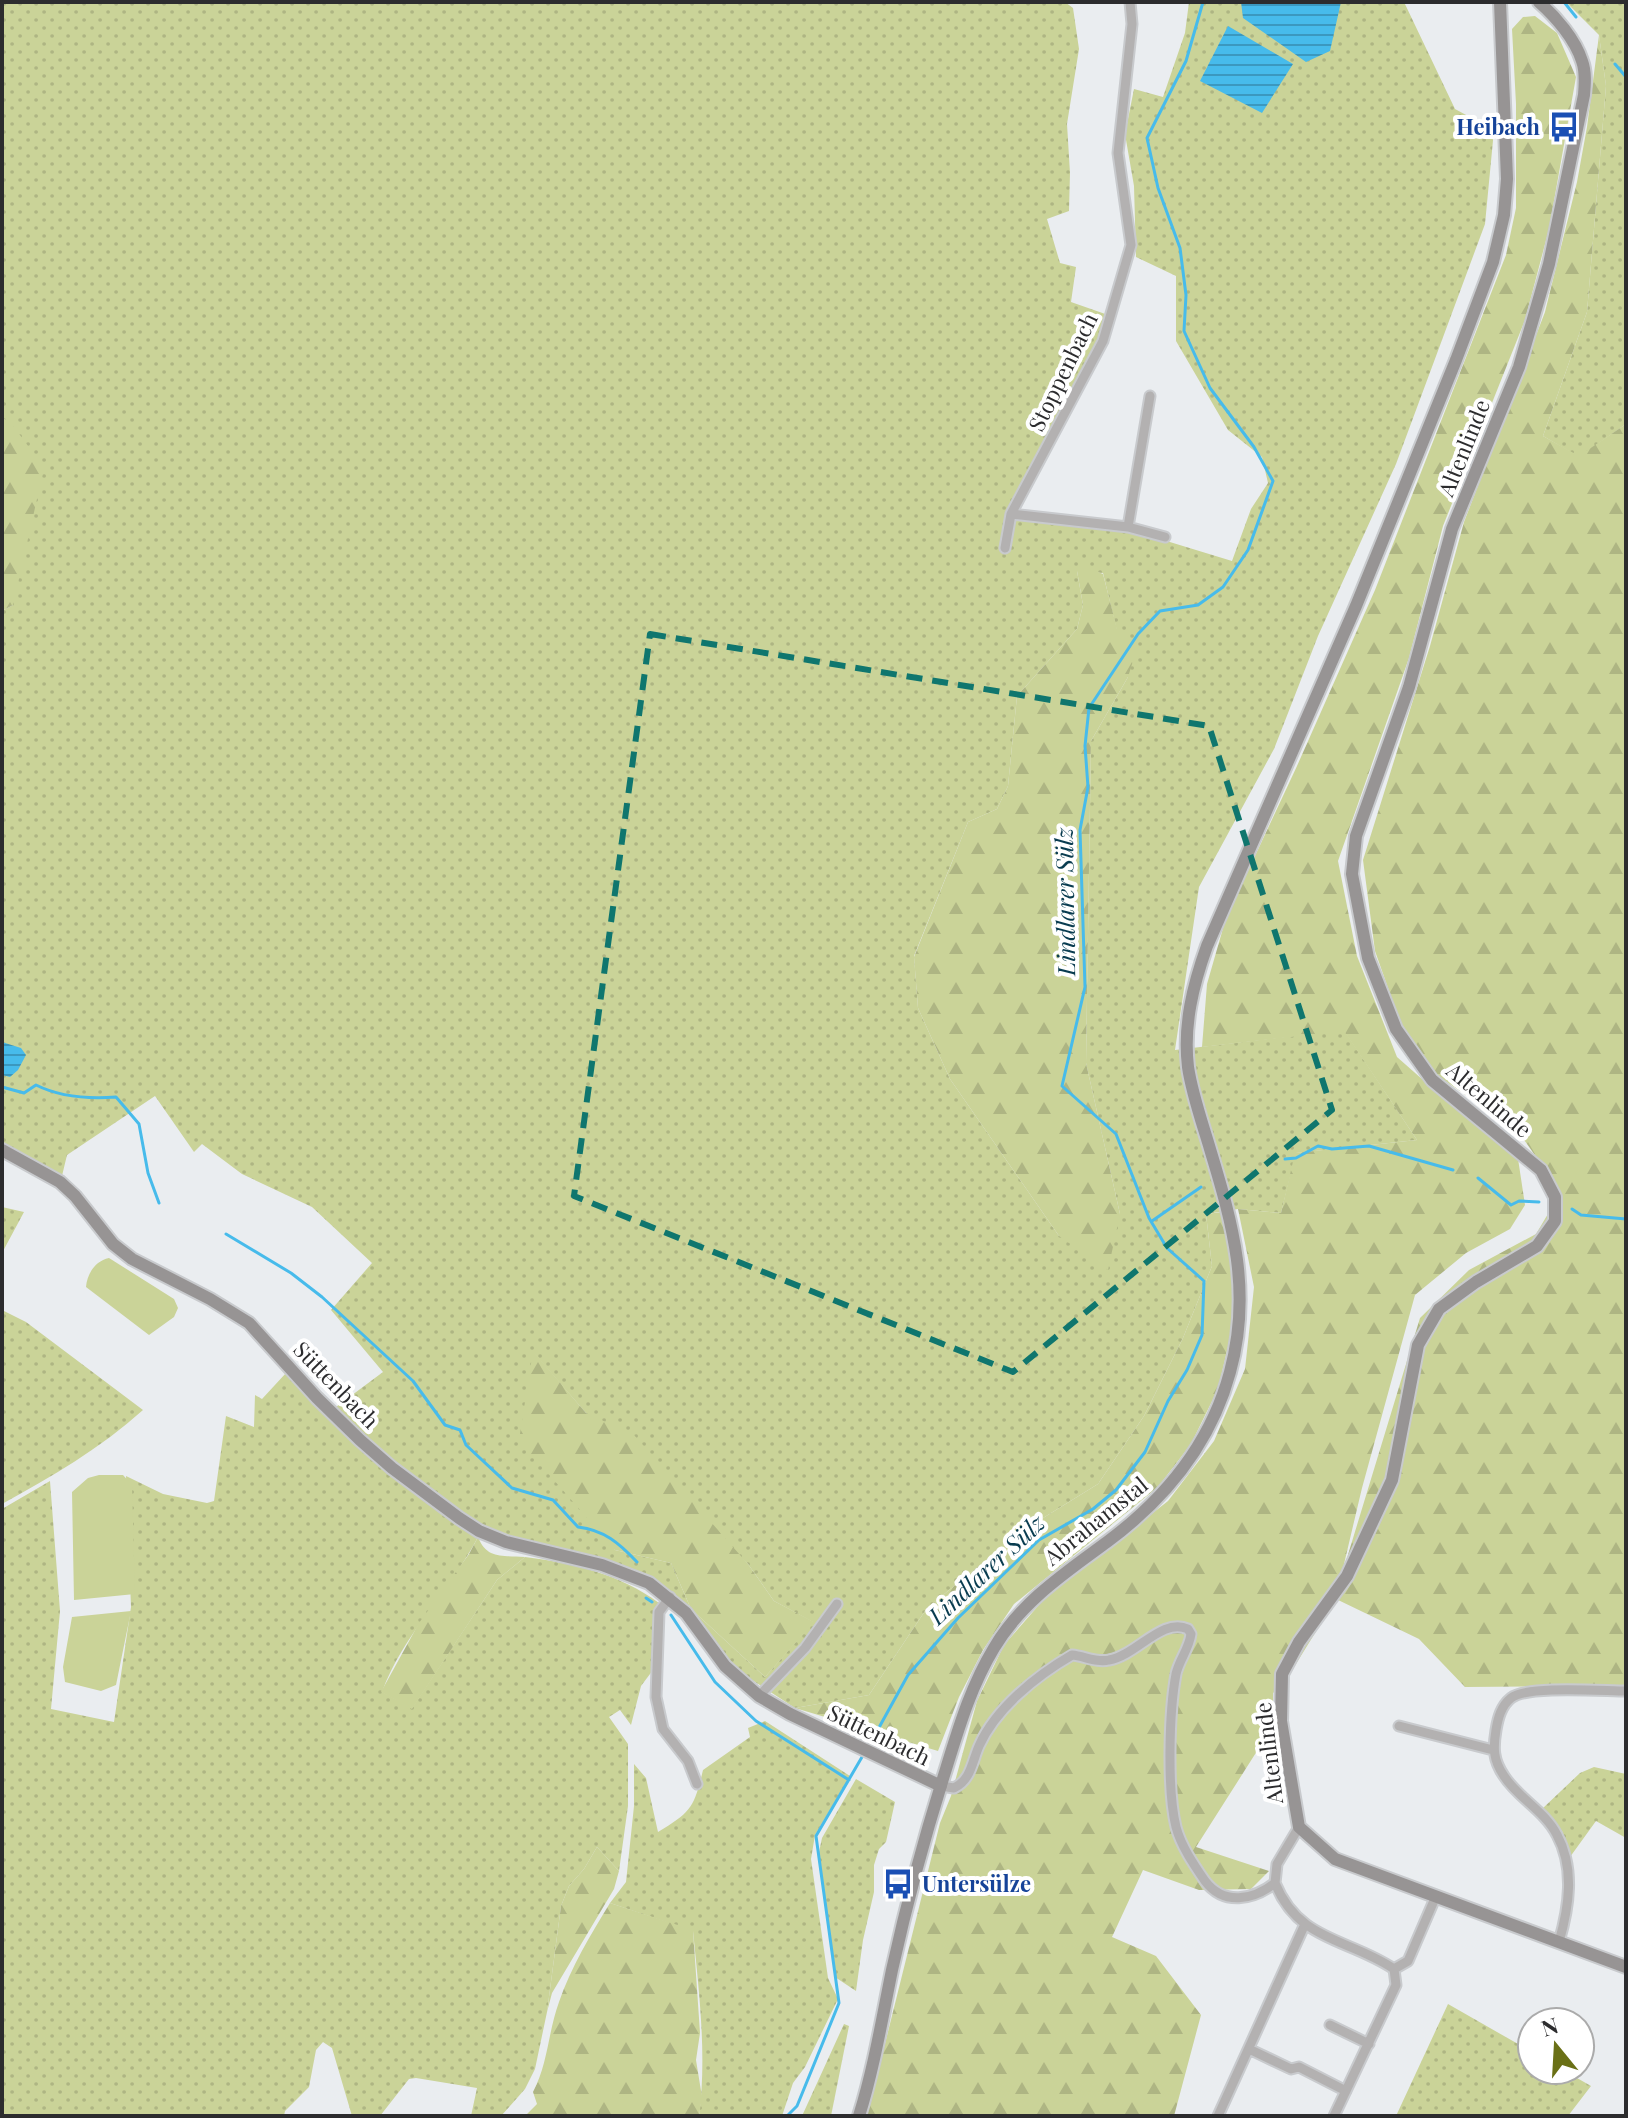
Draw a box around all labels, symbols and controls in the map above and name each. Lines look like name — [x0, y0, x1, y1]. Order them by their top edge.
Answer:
bus stop icon: Heibach — [1547, 110, 1581, 144]
place label: Heibach — [1456, 111, 1541, 141]
street label: Stoppenbach — [1020, 307, 1104, 436]
street label: Altenlinde — [1430, 395, 1496, 501]
water label: Lindlarer Sülz — [1047, 826, 1081, 977]
street label: Altenlinde — [1440, 1054, 1538, 1144]
street label: Süttenbach — [288, 1334, 386, 1435]
street label: Abrahamstal — [1036, 1469, 1153, 1572]
water label: Lindlarer Sülz — [920, 1505, 1052, 1631]
street label: Süttenbach — [823, 1696, 936, 1772]
street label: Altenlinde — [1247, 1701, 1289, 1807]
bus stop icon: Untersülze — [881, 1867, 915, 1901]
place label: Untersülze — [922, 1868, 1031, 1898]
north arrow — [1516, 2006, 1596, 2086]
text: N — [1537, 2009, 1562, 2043]

